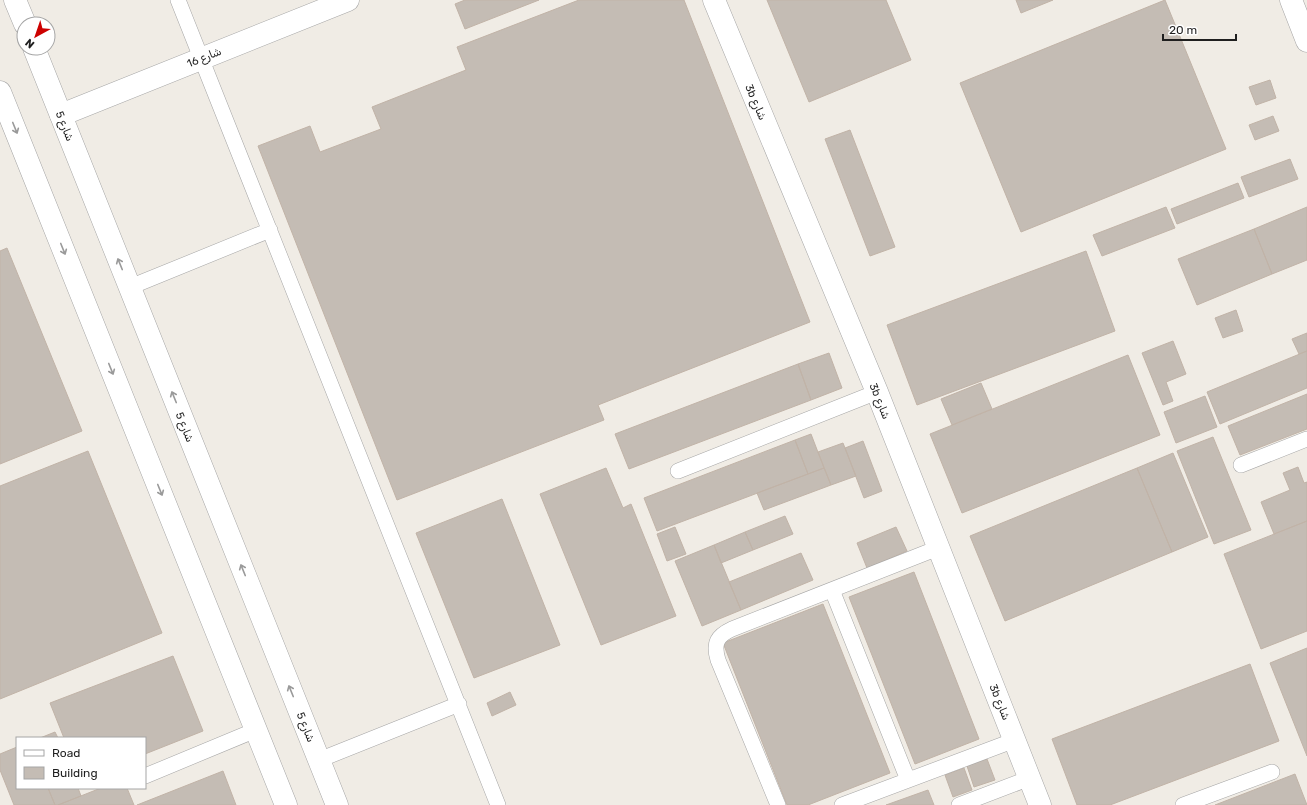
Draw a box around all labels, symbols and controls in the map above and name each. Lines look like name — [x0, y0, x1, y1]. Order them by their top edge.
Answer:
north arrow — [16, 16, 56, 56]
scale bar — [1163, 16, 1236, 42]
text: 20 m — [1169, 23, 1197, 37]
text: N — [23, 36, 37, 51]
street label: شارع 16 — [185, 45, 224, 72]
street label: 3b شارع — [740, 82, 769, 123]
street label: شارع 5 — [51, 109, 76, 144]
one-way arrow — [11, 122, 19, 134]
one-way arrow — [59, 242, 67, 254]
one-way arrow — [116, 258, 124, 270]
one-way arrow — [108, 363, 116, 375]
street label: 3b شارع — [865, 381, 893, 422]
one-way arrow — [169, 392, 177, 404]
street label: شارع 5 — [171, 410, 196, 445]
one-way arrow — [156, 484, 164, 496]
one-way arrow — [238, 565, 246, 577]
street label: 3b شارع — [985, 682, 1013, 723]
one-way arrow — [287, 685, 294, 697]
street label: شارع 5 — [292, 710, 317, 745]
legend — [16, 737, 146, 789]
text: Road — [52, 746, 80, 760]
text: Building — [52, 766, 98, 780]

